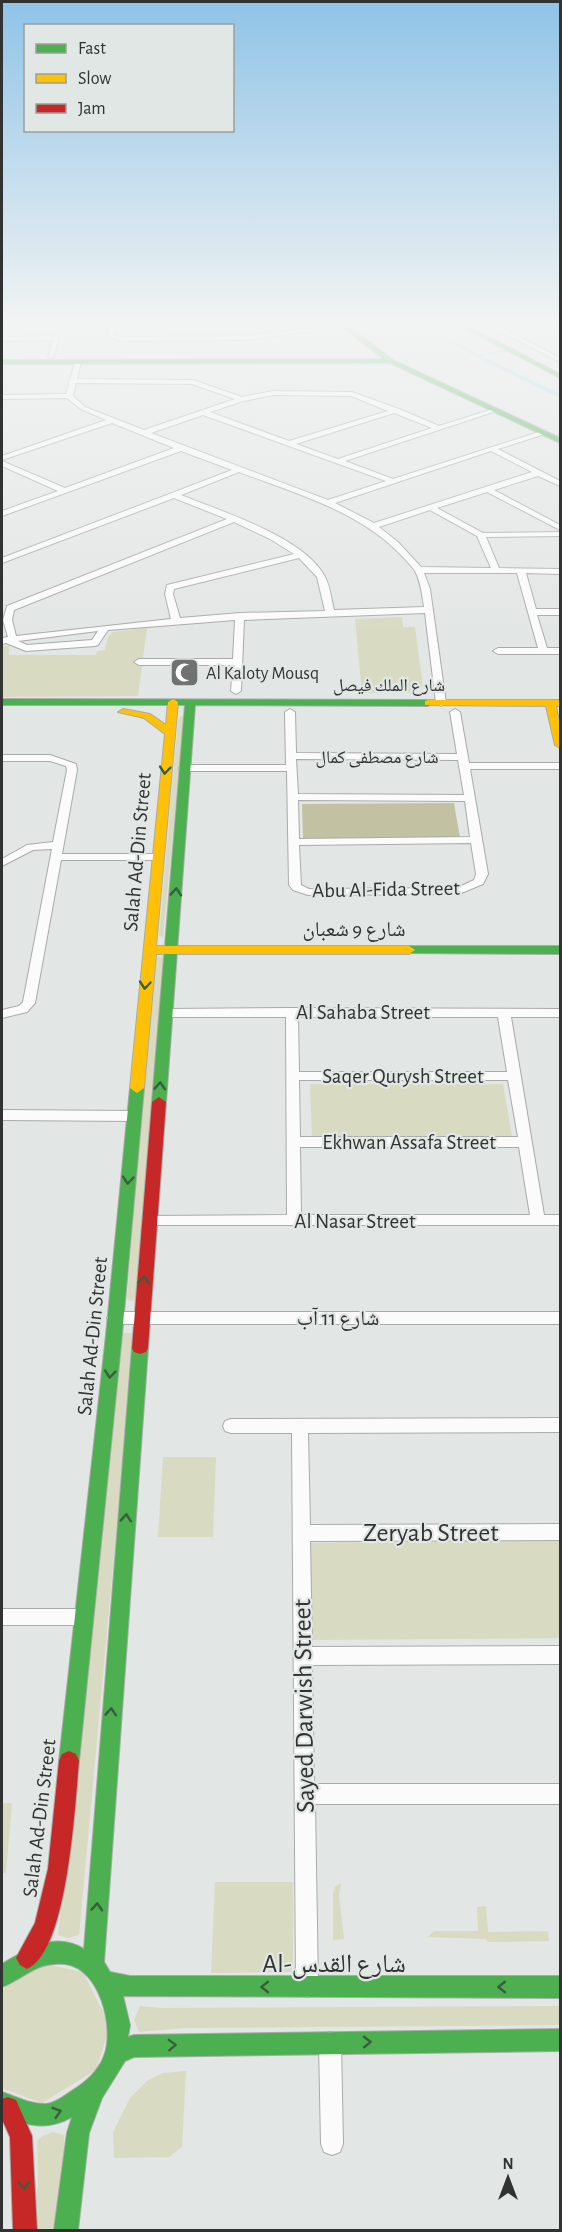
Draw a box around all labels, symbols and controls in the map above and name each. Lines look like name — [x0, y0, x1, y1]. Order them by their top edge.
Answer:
legend — [24, 24, 234, 132]
text: Fast — [78, 40, 106, 58]
text: Slow — [78, 70, 111, 88]
text: Jam — [78, 100, 106, 118]
mosque icon: Al Kaloty Mousq — [169, 657, 201, 689]
place label: Al Kaloty Mousq — [206, 665, 319, 683]
street label: شارع الملك فيصل — [333, 677, 445, 696]
street label: شارع مصطفى كمال — [315, 749, 439, 768]
one-way arrow — [159, 766, 172, 775]
street label: Salah Ad-Din Street — [120, 771, 155, 932]
street label: Abu Al-Fida Street — [312, 878, 460, 901]
one-way arrow — [169, 888, 182, 897]
street label: شارع 9 شعبان — [303, 919, 406, 942]
one-way arrow — [139, 981, 152, 990]
street label: Al Sahaba Street — [296, 1002, 430, 1023]
street label: Saqer Qurysh Street — [322, 1066, 484, 1087]
one-way arrow — [154, 1081, 167, 1090]
street label: Ekhwan Assafa Street — [322, 1132, 496, 1153]
one-way arrow — [122, 1175, 135, 1184]
street label: Al Nasar Street — [294, 1211, 416, 1232]
street label: Salah Ad-Din Street — [74, 1255, 111, 1416]
one-way arrow — [138, 1275, 150, 1285]
street label: شارع 11 آب — [297, 1307, 379, 1331]
one-way arrow — [104, 1369, 117, 1378]
one-way arrow — [119, 1513, 132, 1522]
street label: Zeryab Street — [363, 1520, 499, 1546]
street label: Sayed Darwish Street — [289, 1599, 319, 1813]
one-way arrow — [104, 1708, 117, 1717]
street label: Salah Ad-Din Street — [19, 1737, 60, 1898]
one-way arrow — [90, 1902, 103, 1911]
street label: Al-شارع القدس — [262, 1951, 406, 1979]
one-way arrow — [261, 1981, 270, 1993]
one-way arrow — [497, 1981, 506, 1993]
one-way arrow — [363, 2036, 372, 2048]
one-way arrow — [168, 2039, 177, 2052]
one-way arrow — [51, 2107, 62, 2119]
north arrow — [478, 2148, 538, 2208]
text: N — [502, 2156, 514, 2172]
one-way arrow — [17, 2180, 30, 2189]

